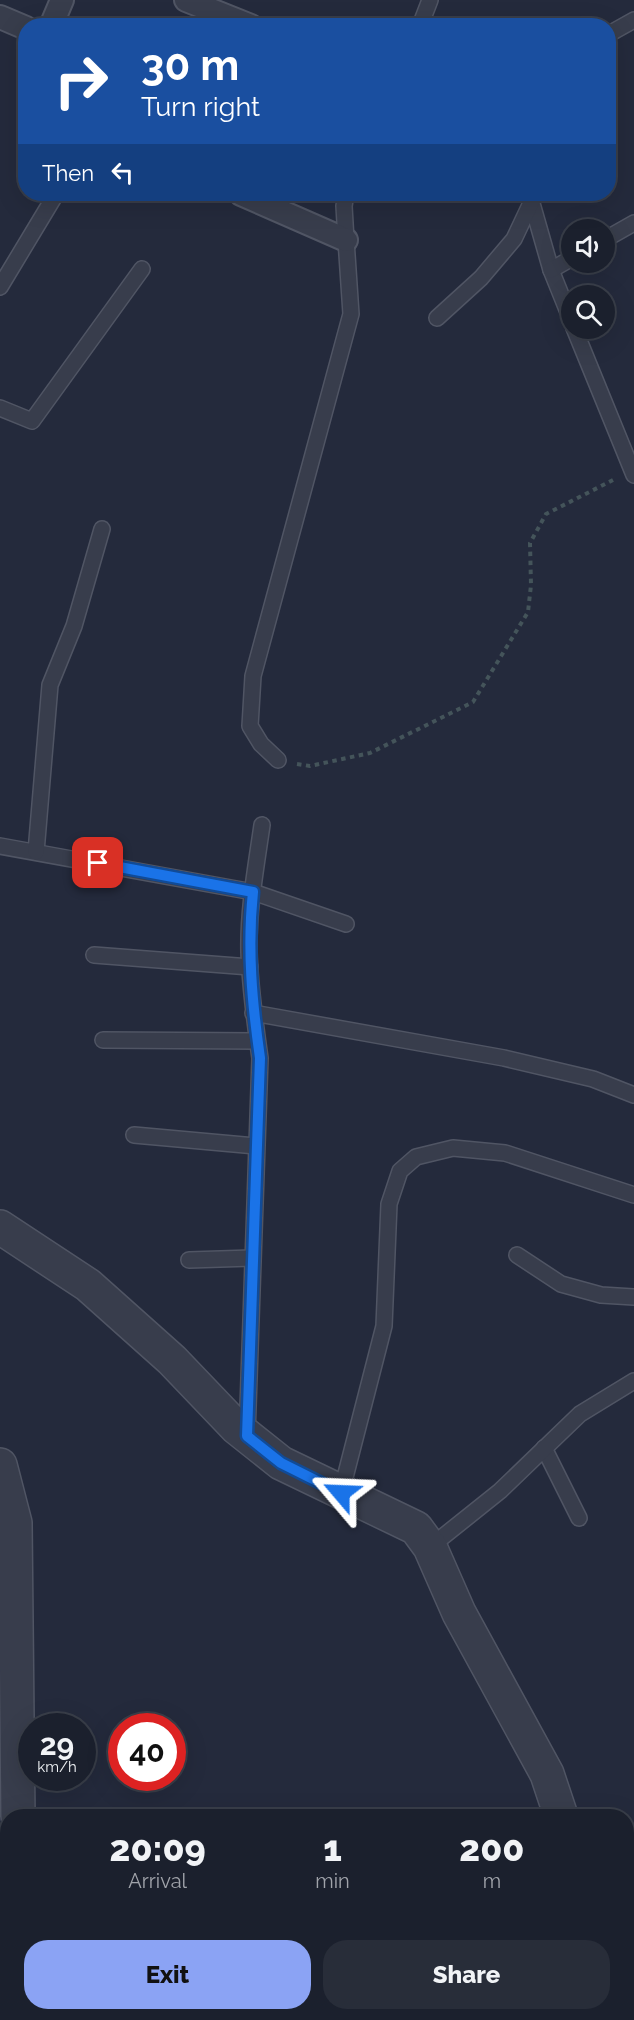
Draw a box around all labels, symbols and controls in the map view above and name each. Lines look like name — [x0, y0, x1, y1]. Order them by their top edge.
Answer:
text: 30 m — [141, 41, 239, 90]
icon: right — [42, 42, 120, 120]
text: Turn right — [141, 91, 260, 122]
icon: left — [106, 156, 139, 189]
text: Then — [42, 160, 94, 186]
map controls — [561, 219, 615, 339]
button: sound — [561, 219, 615, 273]
button: search — [561, 285, 615, 339]
pin — [72, 837, 123, 888]
icon: arrive — [81, 846, 114, 879]
position arrow — [309, 1461, 373, 1525]
speed limit sign: 40 — [108, 1713, 186, 1791]
text: 29 — [40, 1727, 74, 1762]
text: km/h — [37, 1758, 77, 1776]
text: 20:09 — [110, 1827, 206, 1869]
text: 1 — [323, 1827, 342, 1869]
text: 200 — [459, 1827, 524, 1869]
text: Arrival — [128, 1869, 187, 1893]
text: min — [315, 1869, 350, 1893]
text: m — [483, 1869, 501, 1893]
button: Exit — [24, 1940, 311, 2009]
button: Share — [323, 1940, 610, 2009]

